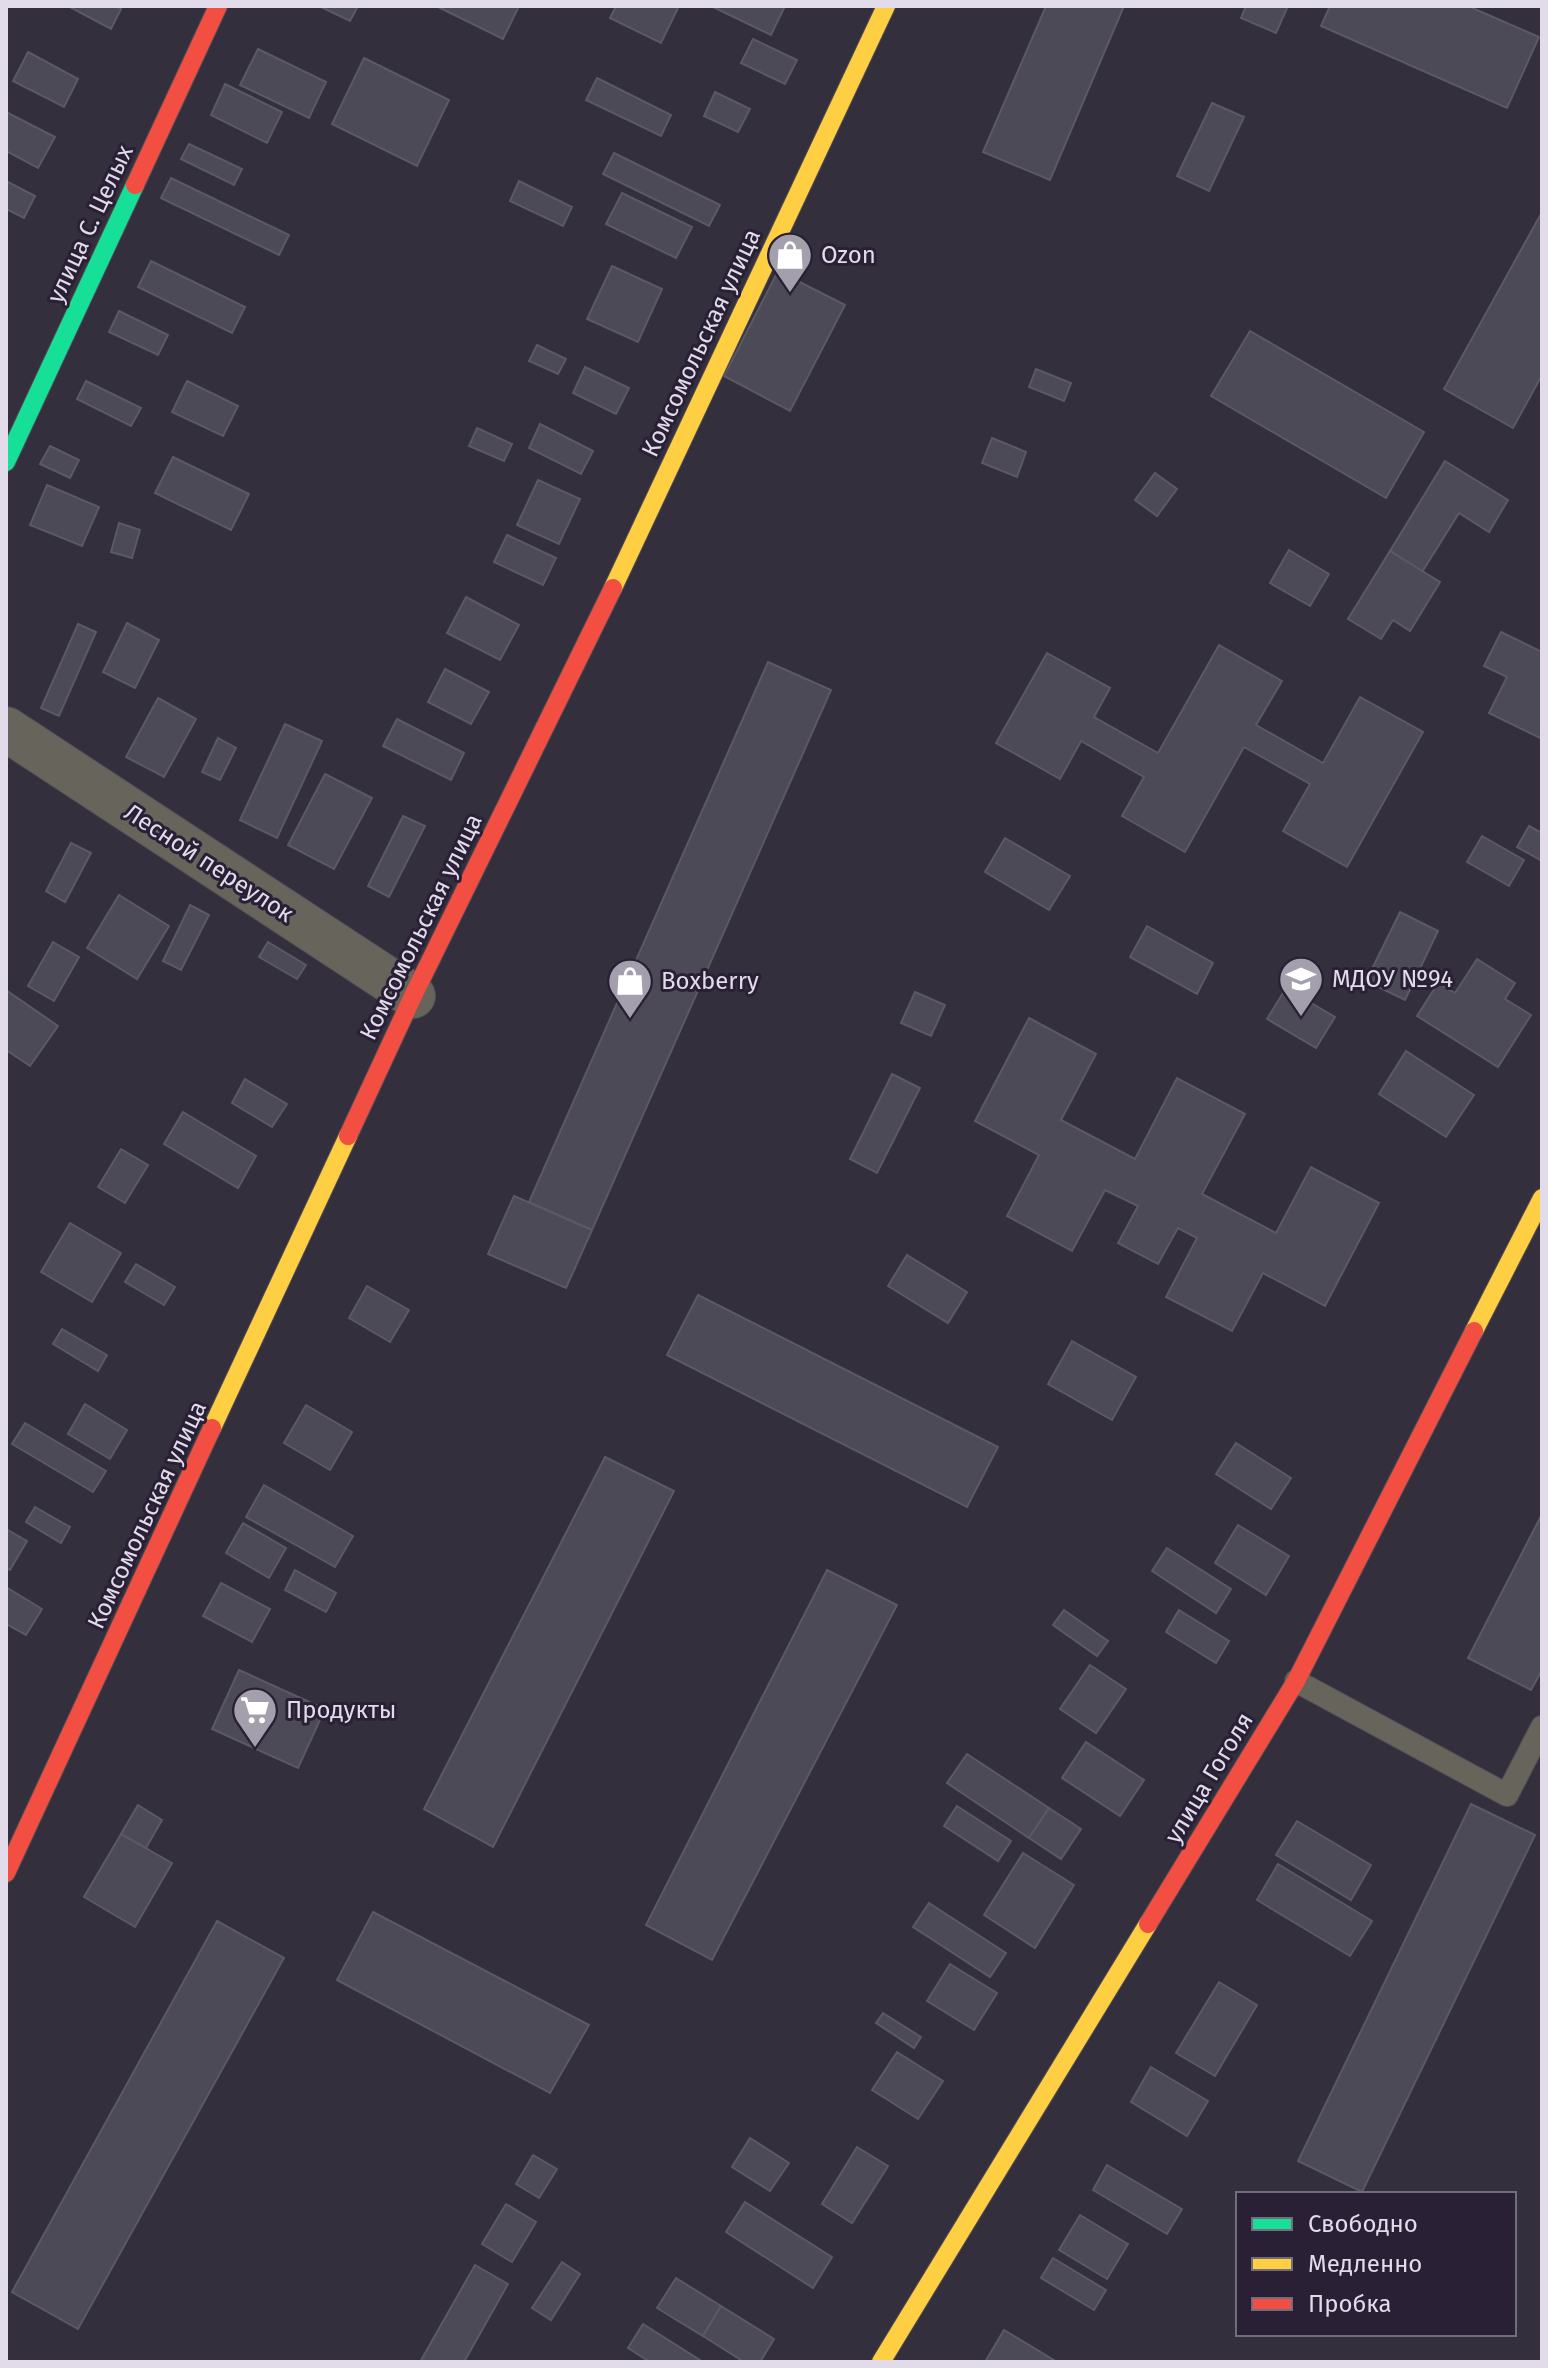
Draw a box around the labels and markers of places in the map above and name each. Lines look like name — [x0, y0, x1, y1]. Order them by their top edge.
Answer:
shop icon: Ozon — [766, 231, 814, 294]
place label: Ozon — [821, 241, 876, 269]
school or university icon: МДОУ №94 — [1277, 955, 1325, 1018]
shop icon: Boxberry — [606, 957, 654, 1020]
place label: МДОУ №94 — [1332, 965, 1453, 993]
place label: Boxberry — [661, 967, 759, 995]
supermarket icon: Продукты — [231, 1686, 279, 1749]
place label: Продукты — [286, 1696, 396, 1724]

